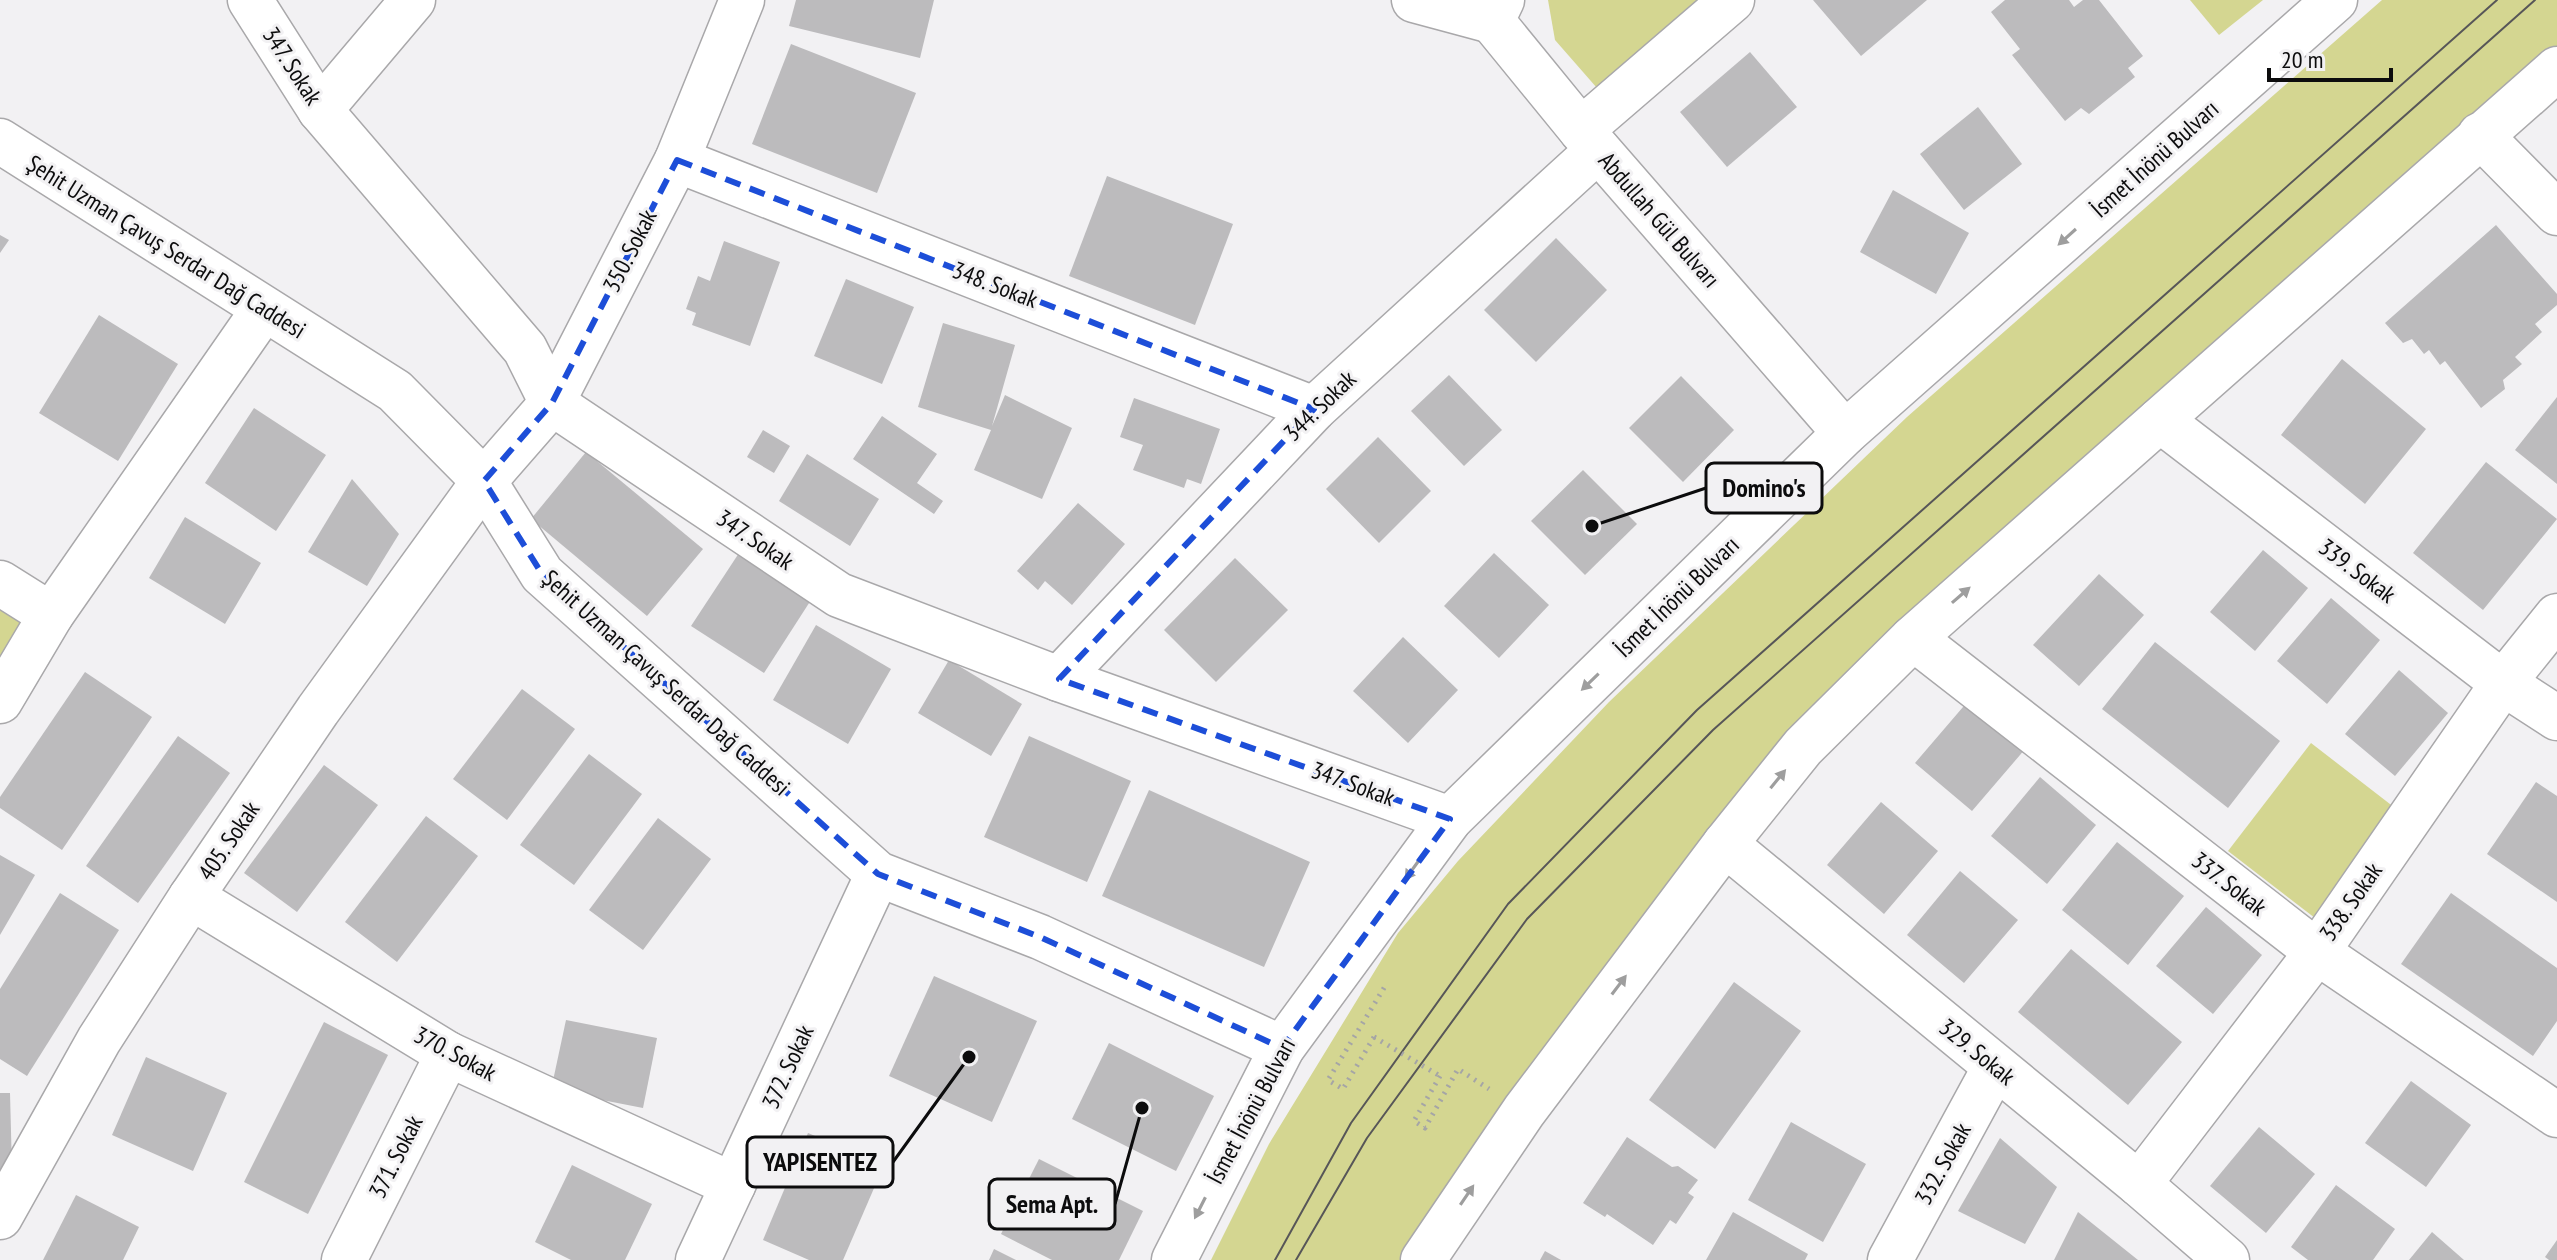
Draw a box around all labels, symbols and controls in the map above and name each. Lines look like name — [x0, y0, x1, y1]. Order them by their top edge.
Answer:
street label: 347. Sokak — [256, 21, 329, 111]
scale bar — [2269, 32, 2391, 82]
text: 20 m — [2281, 44, 2323, 75]
street label: İsmet İnönü Bulvarı — [2084, 93, 2225, 224]
street label: Abdullah Gül Bulvarı — [1592, 145, 1727, 294]
street label: Şehit Uzman Çavuş Serdar Dağ Caddesi — [21, 148, 312, 345]
street label: 350. Sokak — [596, 203, 664, 297]
one-way arrow — [2057, 228, 2076, 246]
street label: 348. Sokak — [948, 254, 1043, 315]
street label: 344. Sokak — [1277, 363, 1363, 448]
callout: Domino's — [1706, 463, 1822, 513]
text: Domino's — [1722, 471, 1806, 504]
street label: 347. Sokak — [711, 502, 801, 577]
street label: İsmet İnönü Bulvarı — [1608, 529, 1746, 664]
street label: 339. Sokak — [2312, 531, 2403, 610]
street label: Şehit Uzman Çavuş Serdar Dağ Caddesi — [536, 563, 797, 802]
one-way arrow — [1952, 587, 1971, 605]
one-way arrow — [1581, 672, 1600, 690]
street label: 347. Sokak — [1307, 754, 1400, 813]
one-way arrow — [1769, 769, 1786, 789]
street label: 405. Sokak — [191, 795, 267, 886]
street label: 337. Sokak — [2186, 845, 2274, 923]
street label: 338. Sokak — [2312, 856, 2389, 947]
one-way arrow — [1405, 860, 1420, 881]
one-way arrow — [1611, 975, 1627, 995]
street label: 329. Sokak — [1933, 1012, 2022, 1092]
street label: 370. Sokak — [409, 1019, 502, 1088]
street label: 372. Sokak — [755, 1019, 821, 1114]
street label: İsmet İnönü Bulvarı — [1199, 1032, 1302, 1189]
street label: 371. Sokak — [362, 1109, 430, 1203]
street label: 332. Sokak — [1907, 1117, 1978, 1210]
callout: YAPISENTEZ — [747, 1137, 893, 1187]
text: YAPISENTEZ — [762, 1145, 878, 1178]
callout: Sema Apt. — [989, 1179, 1115, 1229]
one-way arrow — [1459, 1185, 1474, 1206]
text: Sema Apt. — [1006, 1187, 1098, 1220]
one-way arrow — [1193, 1197, 1207, 1220]

